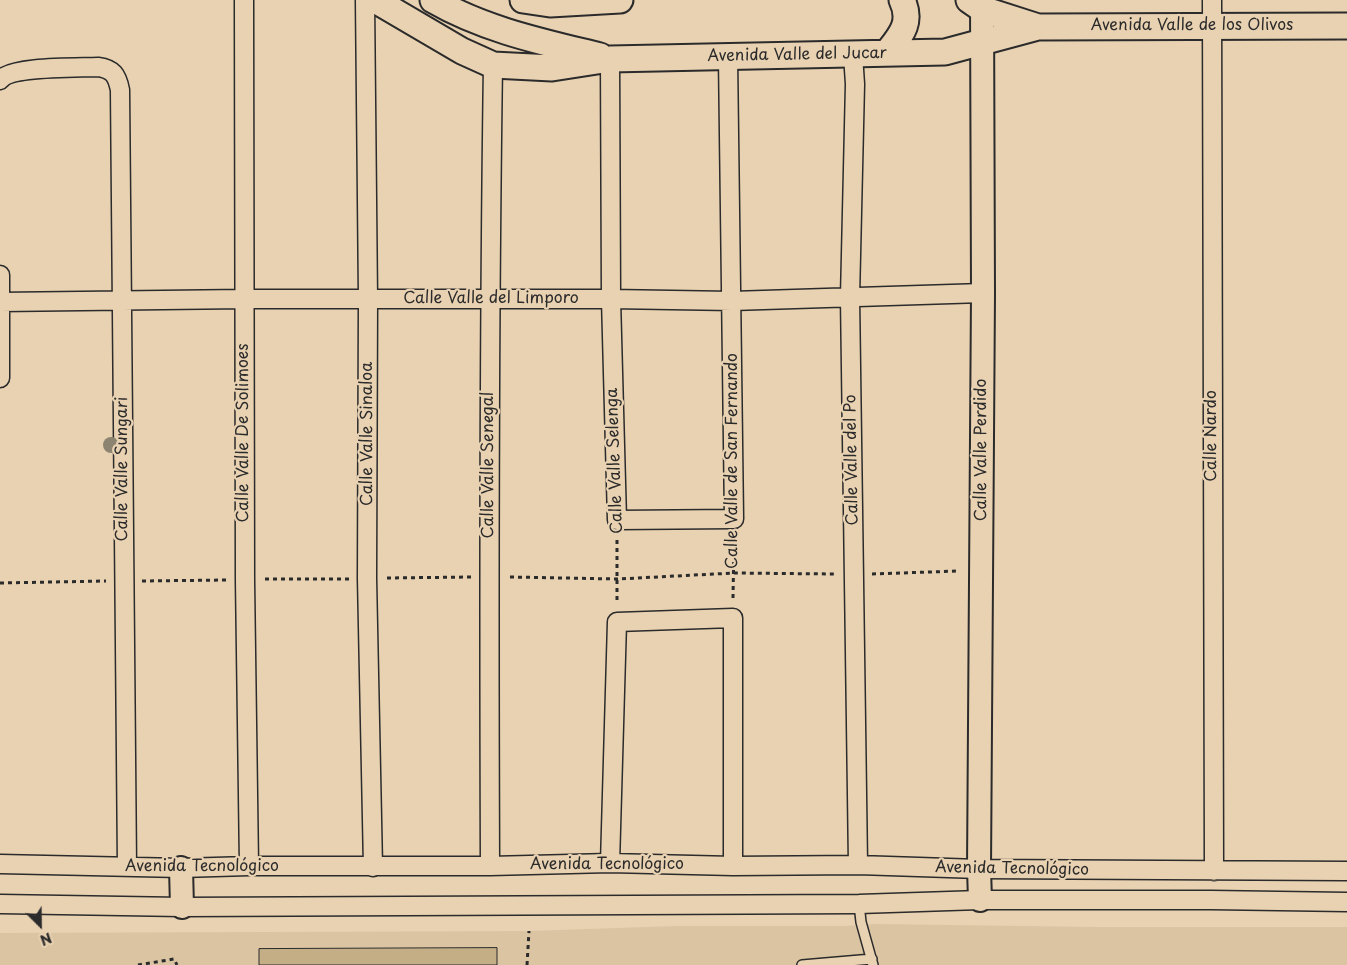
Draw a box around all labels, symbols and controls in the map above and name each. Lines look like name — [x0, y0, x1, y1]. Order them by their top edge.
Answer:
street label: Avenida Valle de los Olivos — [1091, 16, 1293, 36]
street label: Avenida Valle del Jucar — [707, 44, 887, 66]
street label: Calle Valle del Limporo — [403, 289, 579, 309]
street label: Calle Valle De Solimoes — [234, 344, 254, 522]
street label: Calle Valle de San Fernando — [723, 353, 743, 569]
street label: Calle Valle Sinaloa — [358, 362, 378, 506]
street label: Calle Valle Perdido — [972, 379, 992, 521]
street label: Calle Valle Selenga — [603, 388, 627, 534]
street label: Calle Nardo — [1202, 390, 1222, 482]
street label: Calle Valle Senegal — [479, 392, 499, 538]
street label: Calle Valle del Po — [841, 394, 863, 526]
street label: Calle Valle Sungari — [113, 397, 133, 541]
street label: Avenida Tecnológico — [530, 855, 684, 875]
street label: Avenida Tecnológico — [125, 857, 279, 877]
street label: Avenida Tecnológico — [935, 858, 1089, 880]
north arrow — [15, 900, 65, 950]
text: N — [37, 927, 55, 951]

